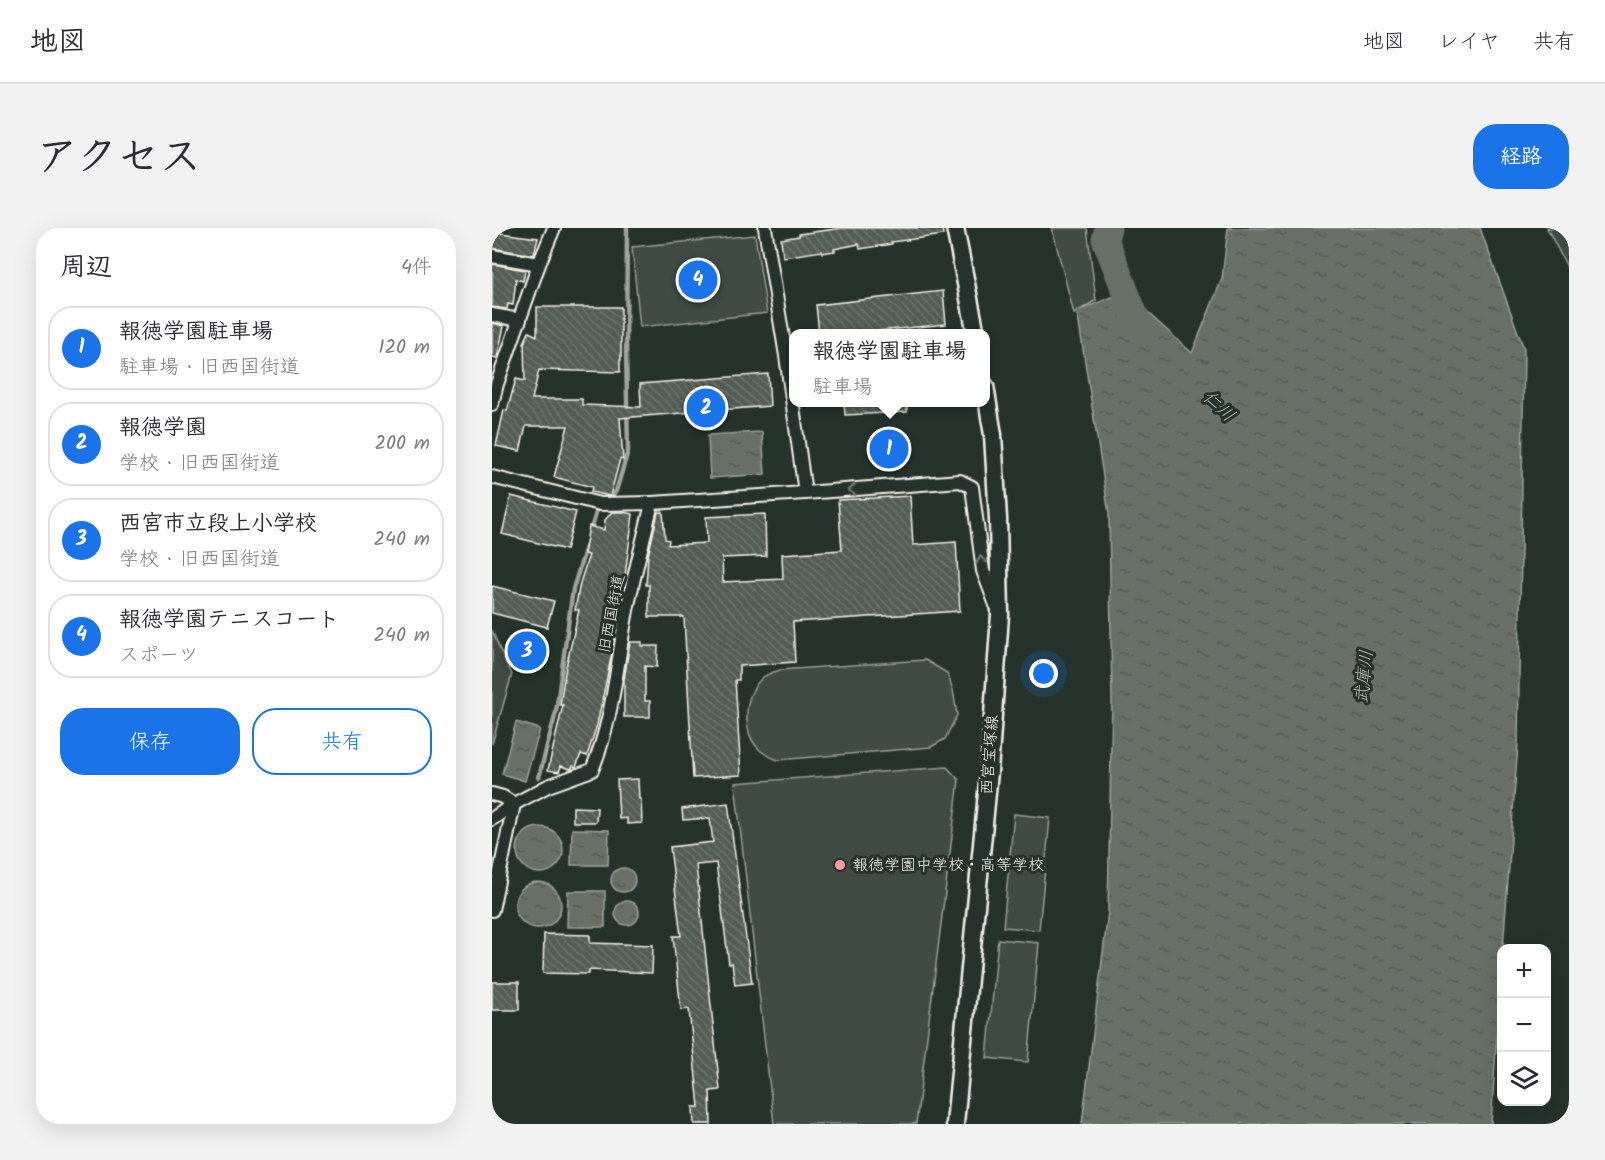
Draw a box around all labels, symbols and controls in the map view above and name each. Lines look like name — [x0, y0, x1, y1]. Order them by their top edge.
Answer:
text: 地図 — [30, 20, 86, 65]
text: 地図 — [1363, 26, 1405, 59]
text: レイヤ — [1438, 26, 1500, 59]
text: 共有 — [1533, 26, 1575, 59]
button: 経路 — [1473, 124, 1569, 189]
text: アクセス — [36, 125, 201, 192]
text: 周辺 — [60, 247, 112, 289]
text: 4件 — [401, 252, 432, 284]
pin: 4 — [678, 257, 718, 302]
text: 報徳学園駐車場 — [119, 315, 273, 350]
popup — [789, 329, 990, 407]
text: 1 — [78, 332, 85, 364]
text: 120 m — [378, 332, 430, 364]
text: 報徳学園駐車場 — [812, 335, 967, 370]
text: 駐車場 · 旧西国街道 — [119, 352, 300, 384]
text: 駐車場 — [812, 372, 872, 404]
water label: 仁川 — [1195, 384, 1241, 430]
pin: 2 — [686, 386, 726, 430]
text: 報徳学園 — [119, 411, 207, 446]
pin: 1 — [870, 426, 908, 472]
text: 2 — [76, 428, 87, 460]
text: 200 m — [374, 428, 430, 460]
text: 学校 · 旧西国街道 — [119, 448, 280, 480]
one-way arrow — [847, 483, 856, 496]
text: 西宮市立段上小学校 — [119, 507, 317, 542]
text: 3 — [76, 524, 87, 556]
text: 240 m — [373, 524, 430, 556]
text: 学校 · 旧西国街道 — [119, 544, 280, 576]
one-way arrow — [976, 555, 988, 564]
street label: 旧西国街道 — [592, 572, 632, 656]
text: 報徳学園テニスコート — [119, 603, 339, 638]
text: 4 — [76, 620, 87, 652]
text: 240 m — [373, 620, 430, 652]
pin: 3 — [507, 628, 546, 674]
text: スポーツ — [119, 640, 199, 672]
water label: 武庫川 — [1348, 649, 1382, 705]
your location — [1029, 659, 1058, 688]
button: 保存 — [60, 708, 240, 775]
button: 共有 — [252, 708, 432, 775]
street label: 西宮宝塚線 — [975, 714, 1005, 796]
place label: 報徳学園中学校・高等学校 — [852, 853, 1044, 878]
marker: 報徳学園中学校・高等学校 — [833, 858, 847, 872]
map controls — [1497, 944, 1551, 1106]
button: + — [1497, 944, 1551, 998]
button: − — [1497, 998, 1551, 1052]
button: layers — [1497, 1052, 1551, 1106]

